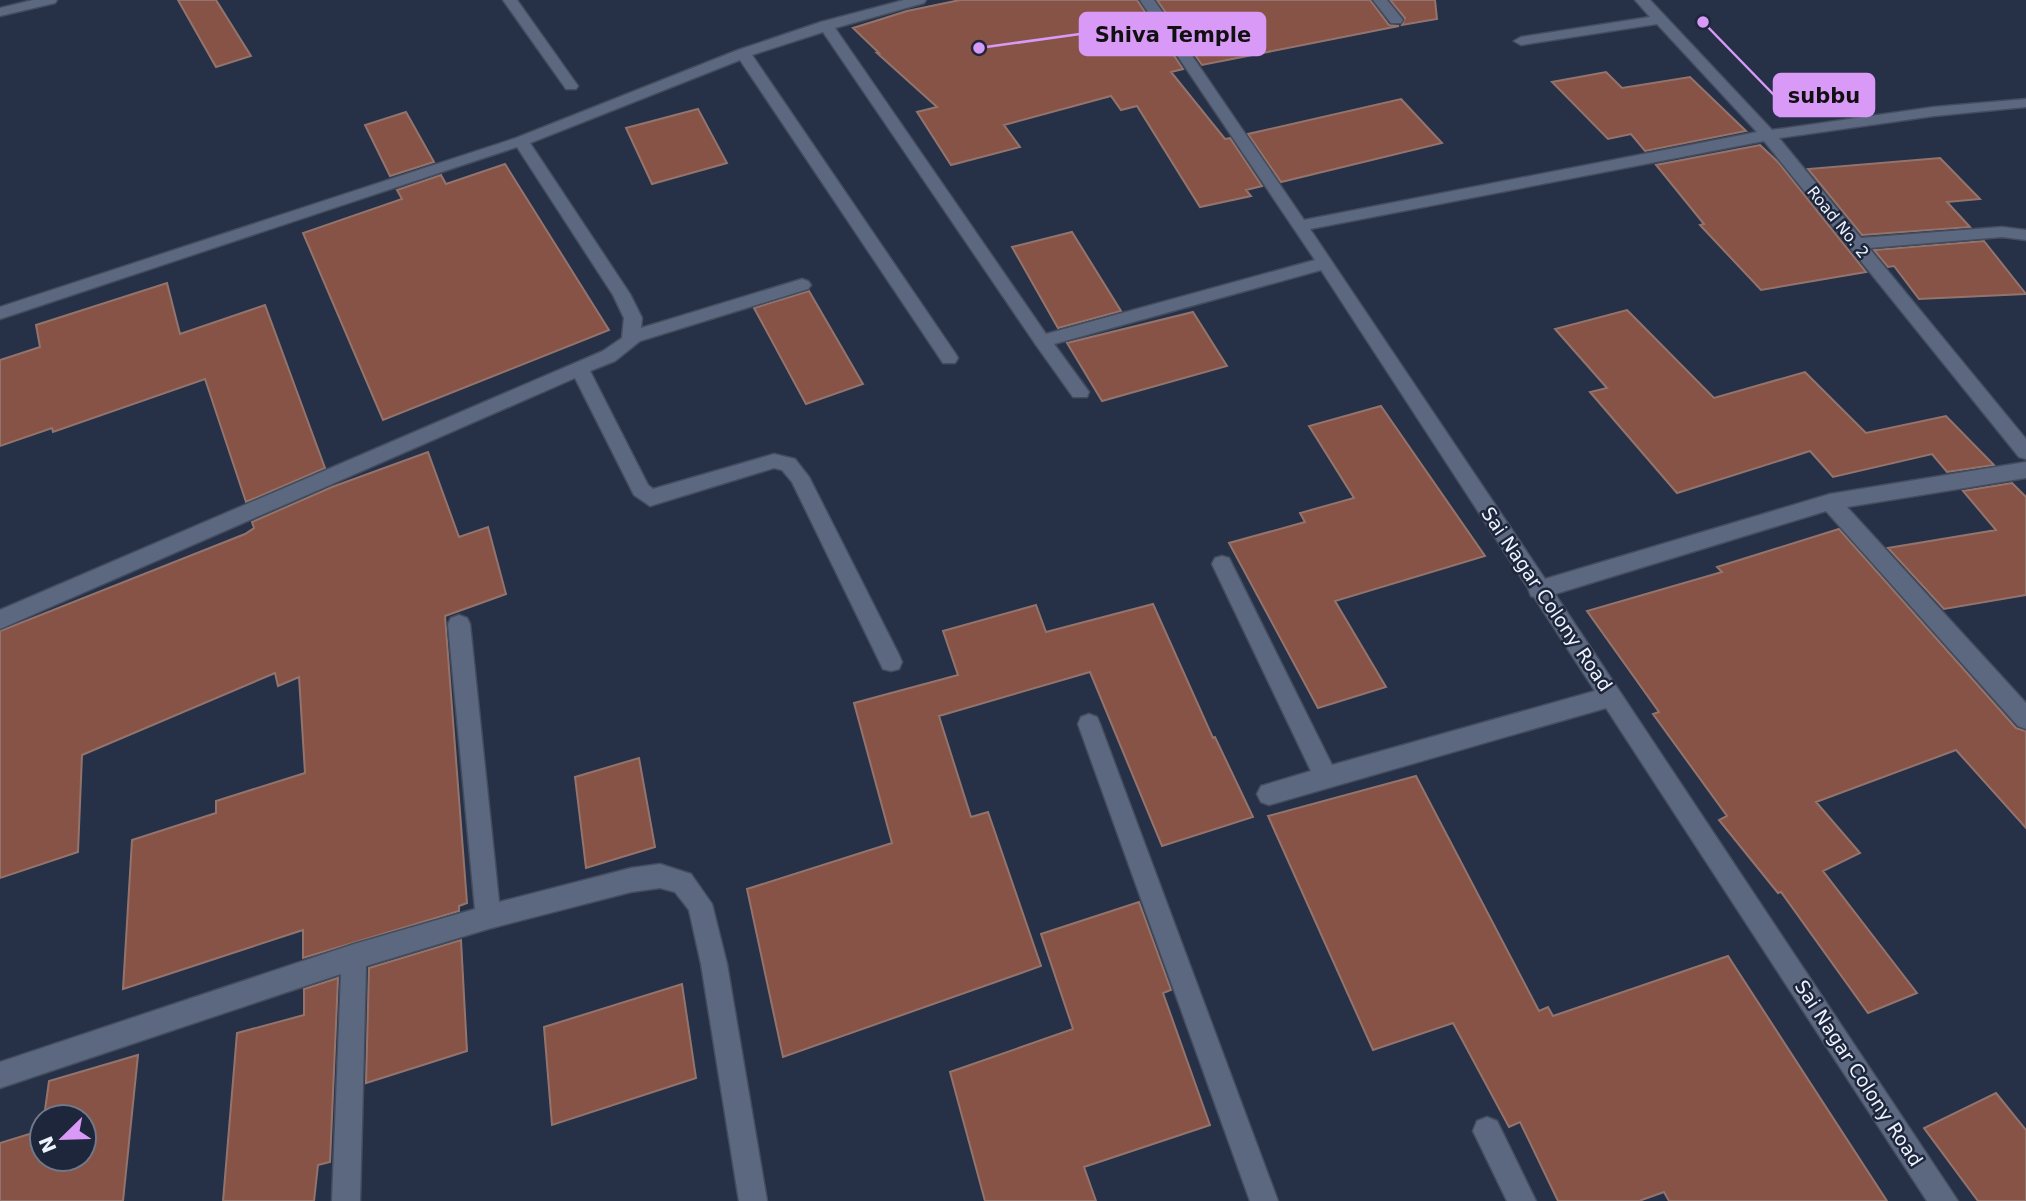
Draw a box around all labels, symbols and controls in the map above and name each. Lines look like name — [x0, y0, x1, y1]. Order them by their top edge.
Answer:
callout: Shiva Temple — [1080, 13, 1265, 55]
text: Shiva Temple — [1095, 23, 1251, 47]
callout: subbu — [1774, 74, 1874, 116]
text: subbu — [1788, 84, 1860, 108]
street label: Road No. 2 — [1803, 182, 1873, 262]
street label: Sai Nagar Colony Road — [1477, 503, 1617, 695]
street label: Sai Nagar Colony Road — [1791, 976, 1927, 1170]
north arrow — [28, 1103, 98, 1173]
text: N — [34, 1133, 61, 1156]

